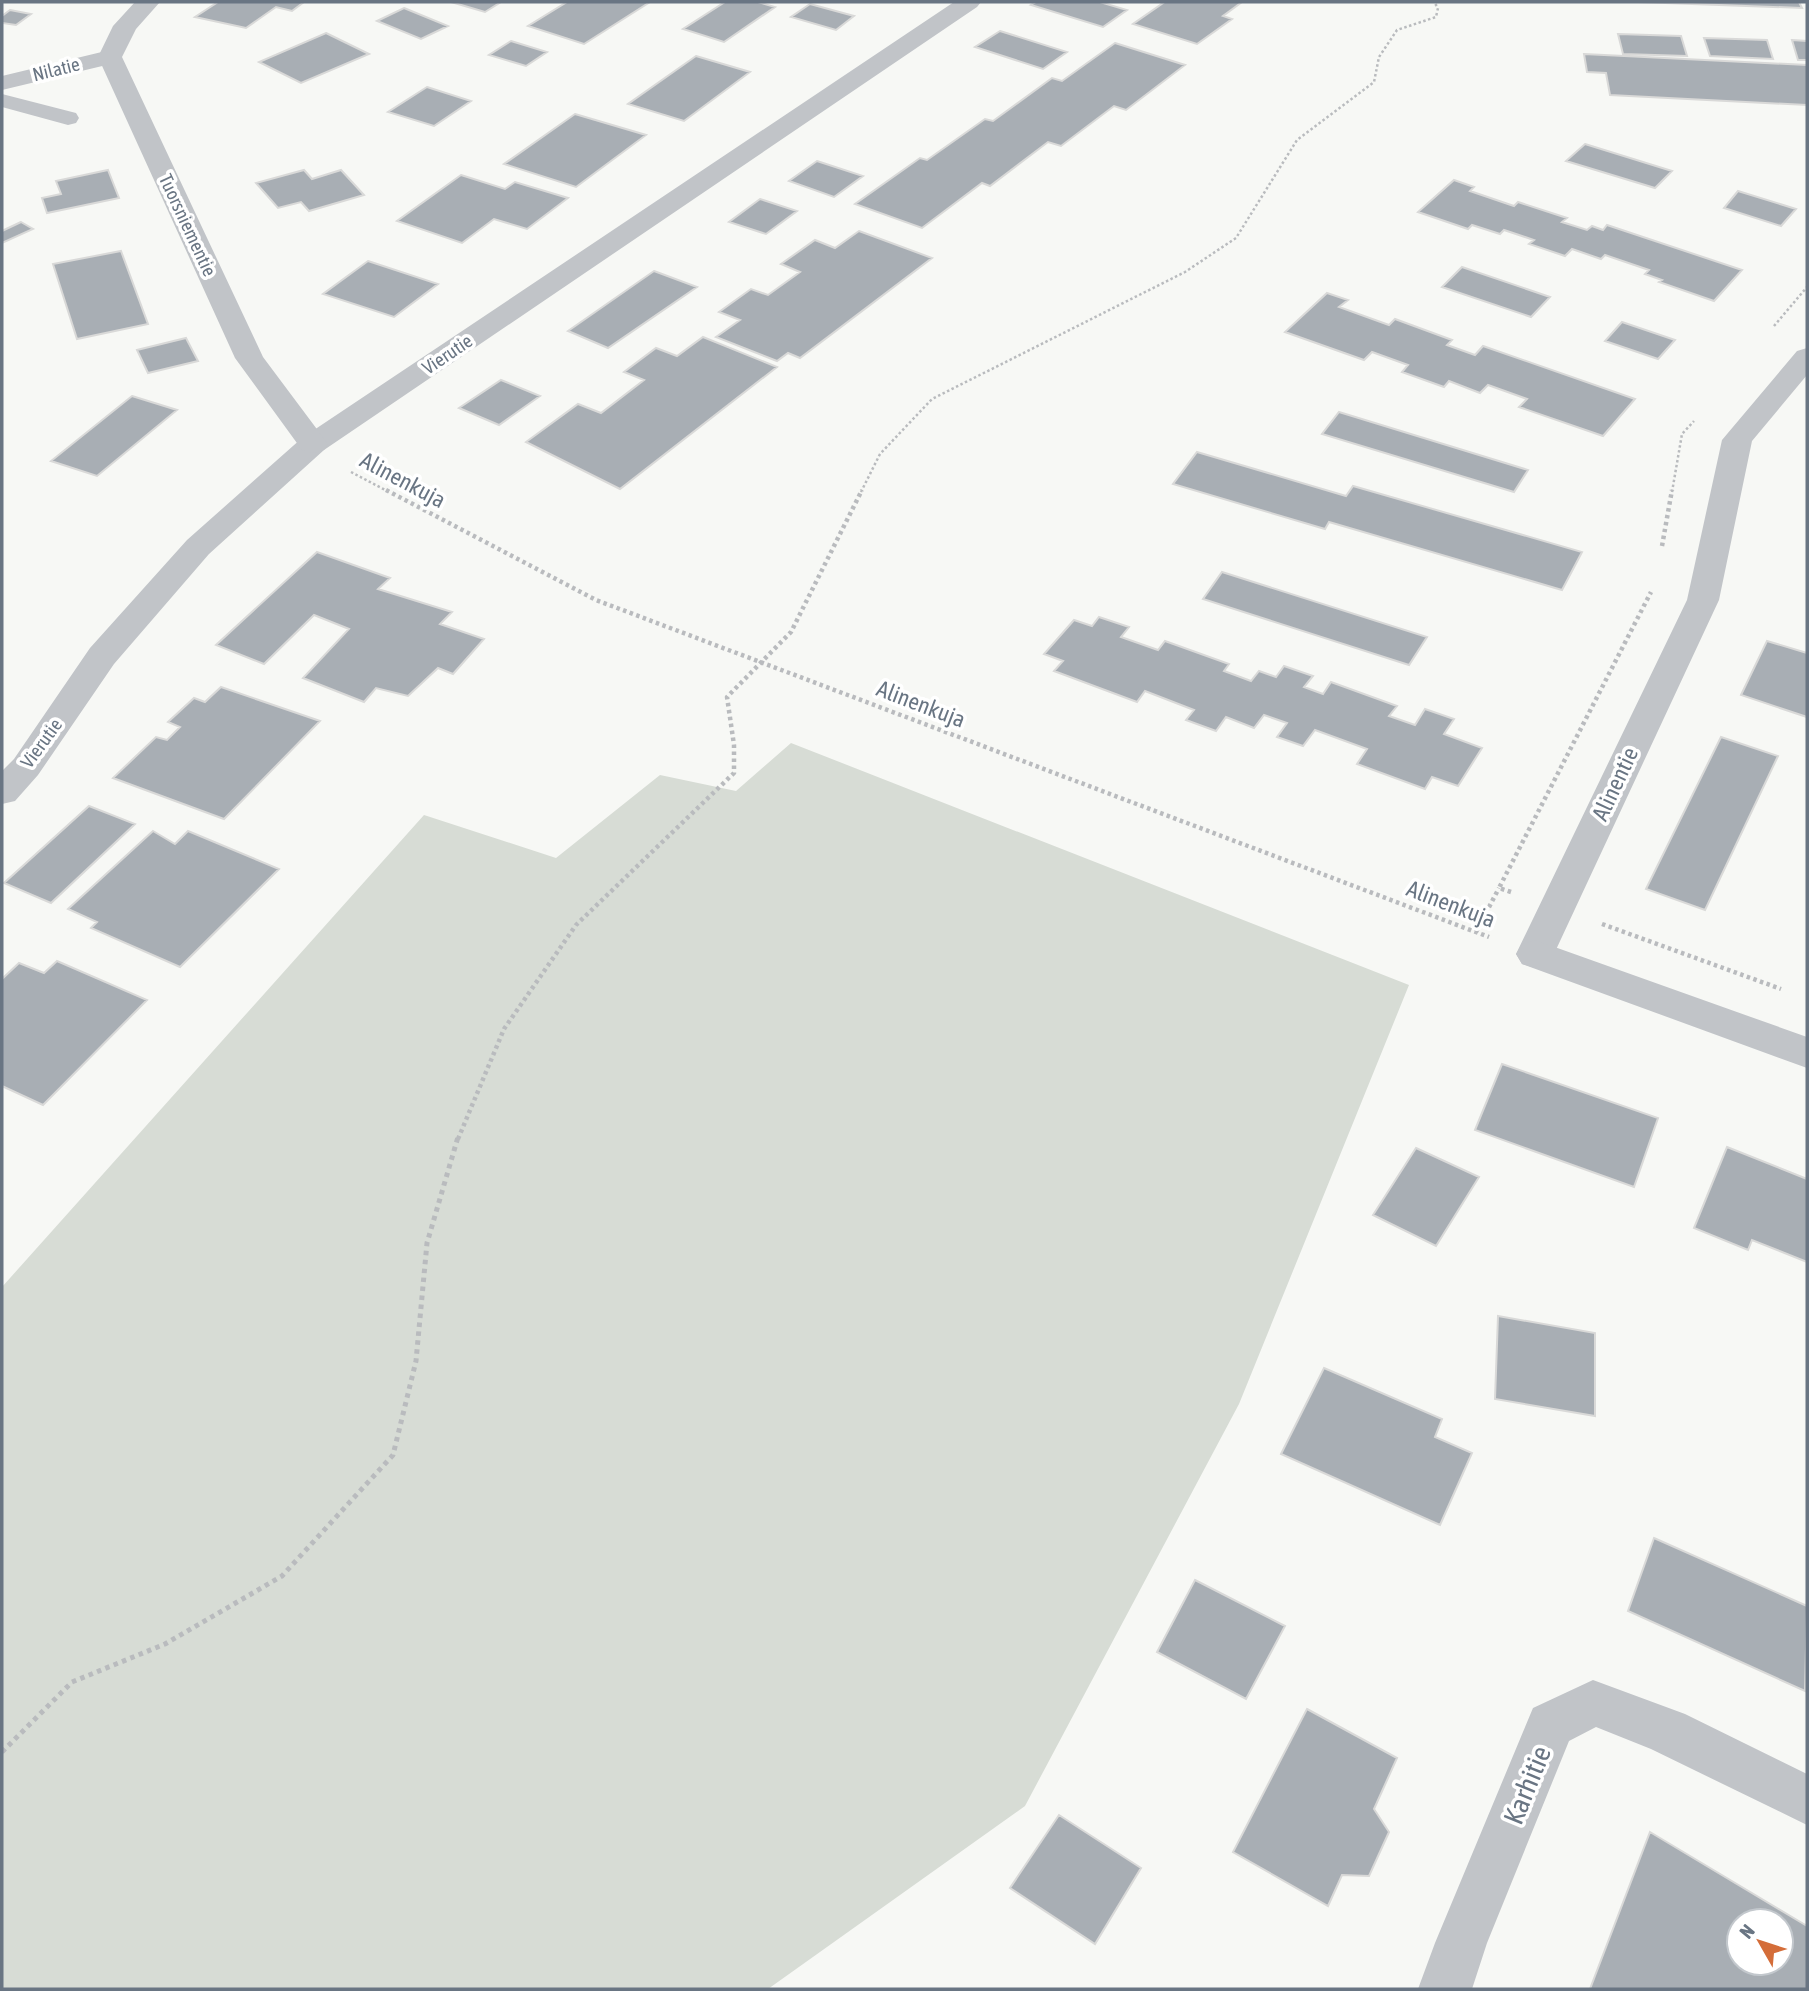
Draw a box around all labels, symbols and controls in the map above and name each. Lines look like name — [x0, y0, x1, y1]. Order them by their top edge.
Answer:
street label: Nilatie — [30, 53, 82, 85]
street label: Tuorsniementie — [155, 170, 221, 280]
street label: Vierutie — [418, 329, 476, 379]
street label: Alinenkuja — [356, 447, 450, 513]
street label: Alinenkuja — [873, 675, 969, 733]
street label: Vierutie — [16, 714, 66, 772]
street label: Alinentie — [1587, 743, 1643, 825]
street label: Alinenkuja — [1403, 875, 1499, 933]
street label: Karhitie — [1497, 1741, 1557, 1829]
north arrow — [1725, 1907, 1795, 1977]
text: N — [1735, 1920, 1759, 1943]

